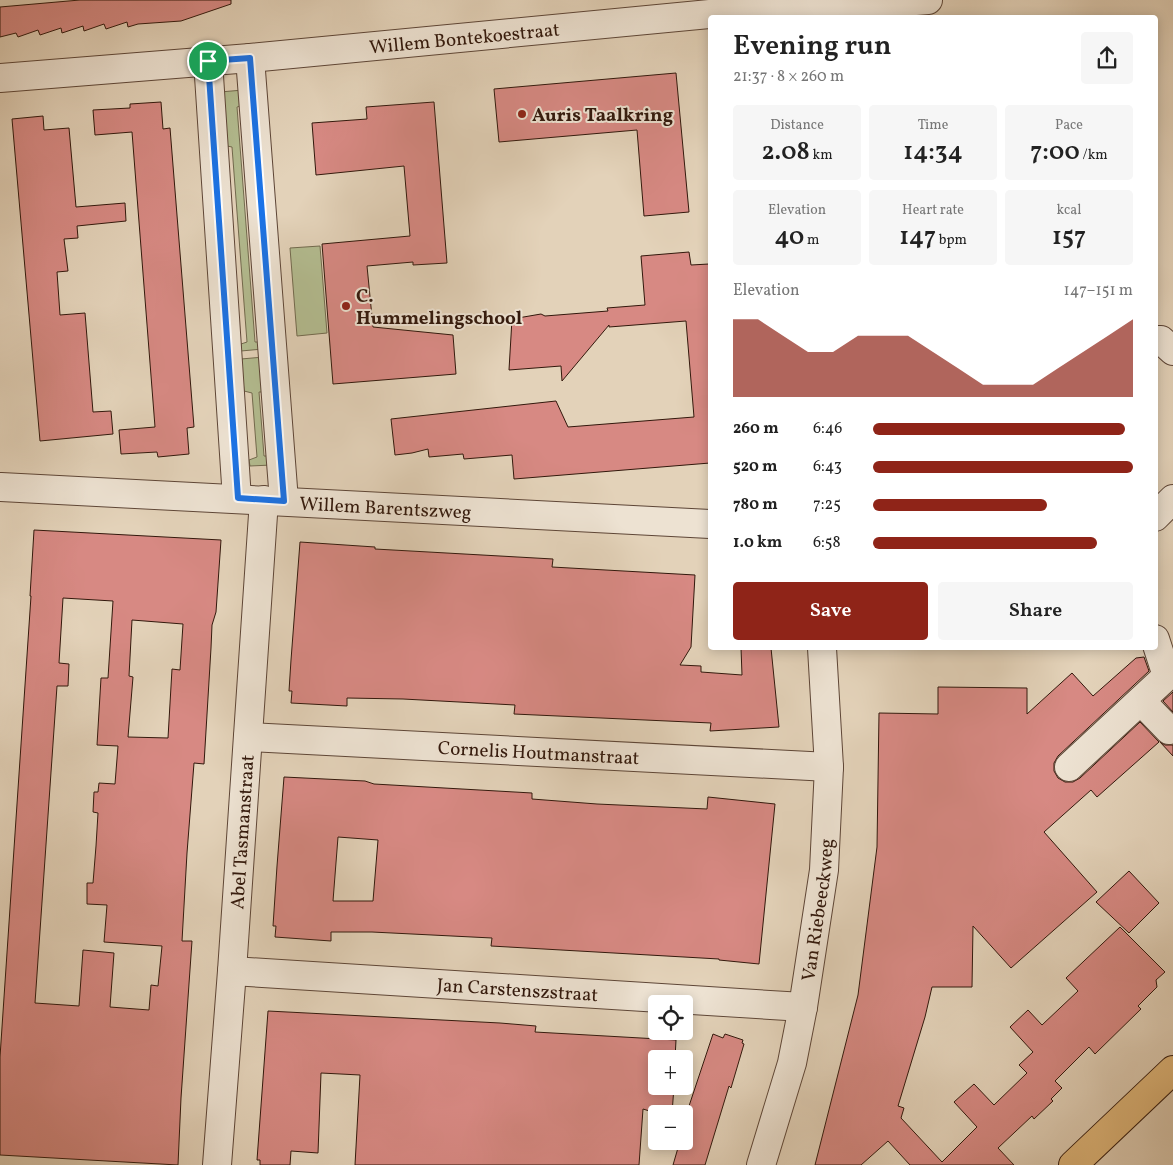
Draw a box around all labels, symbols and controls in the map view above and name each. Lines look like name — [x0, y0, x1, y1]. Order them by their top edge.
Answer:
street label: Willem Bontekoestraat — [368, 17, 561, 62]
text: Evening run — [733, 27, 892, 66]
button: share — [1081, 32, 1133, 84]
pin — [187, 40, 229, 82]
icon: arrive — [194, 47, 222, 75]
text: 21:37 · 8 × 260 m — [733, 66, 844, 88]
place label: Auris Taalkring — [532, 103, 673, 129]
marker: Auris Taalkring — [516, 108, 528, 120]
text: Distance — [770, 116, 824, 135]
text: Time — [918, 116, 948, 135]
text: Pace — [1055, 116, 1083, 135]
text: 2.08 — [761, 135, 810, 170]
text: 14:34 — [903, 135, 963, 170]
text: 7:00 — [1030, 135, 1080, 170]
text: km — [810, 146, 833, 165]
text: /km — [1080, 146, 1108, 165]
text: Elevation — [768, 201, 826, 220]
text: Heart rate — [902, 201, 964, 220]
text: kcal — [1057, 201, 1081, 220]
text: 40 — [774, 220, 804, 255]
text: 147 — [899, 220, 936, 255]
text: 157 — [1052, 220, 1086, 255]
text: m — [804, 231, 820, 250]
text: bpm — [936, 231, 967, 250]
text: Elevation — [733, 280, 800, 302]
text: 147–151 m — [1064, 280, 1133, 302]
place label: C. Hummelingschool — [356, 284, 522, 332]
marker: C. Hummelingschool — [340, 300, 352, 312]
text: 260 m — [733, 418, 779, 440]
text: 6:46 — [813, 418, 842, 440]
text: 520 m — [733, 456, 777, 478]
text: 6:43 — [813, 456, 842, 478]
street label: Willem Barentszweg — [299, 492, 472, 527]
text: 780 m — [733, 494, 778, 516]
text: 7:25 — [813, 494, 841, 516]
text: 1.0 km — [733, 532, 782, 554]
text: 6:58 — [813, 532, 841, 554]
button: Save — [733, 582, 928, 640]
button: Share — [938, 582, 1133, 640]
street label: Cornelis Houtmanstraat — [437, 736, 640, 772]
street label: Abel Tasmanstraat — [225, 753, 262, 910]
street label: Van Riebeeckweg — [796, 838, 841, 983]
street label: Jan Carstenszstraat — [436, 973, 599, 1009]
map controls — [648, 995, 693, 1150]
button: locate — [648, 995, 693, 1040]
button: + — [648, 1050, 693, 1095]
button: − — [648, 1105, 693, 1150]

